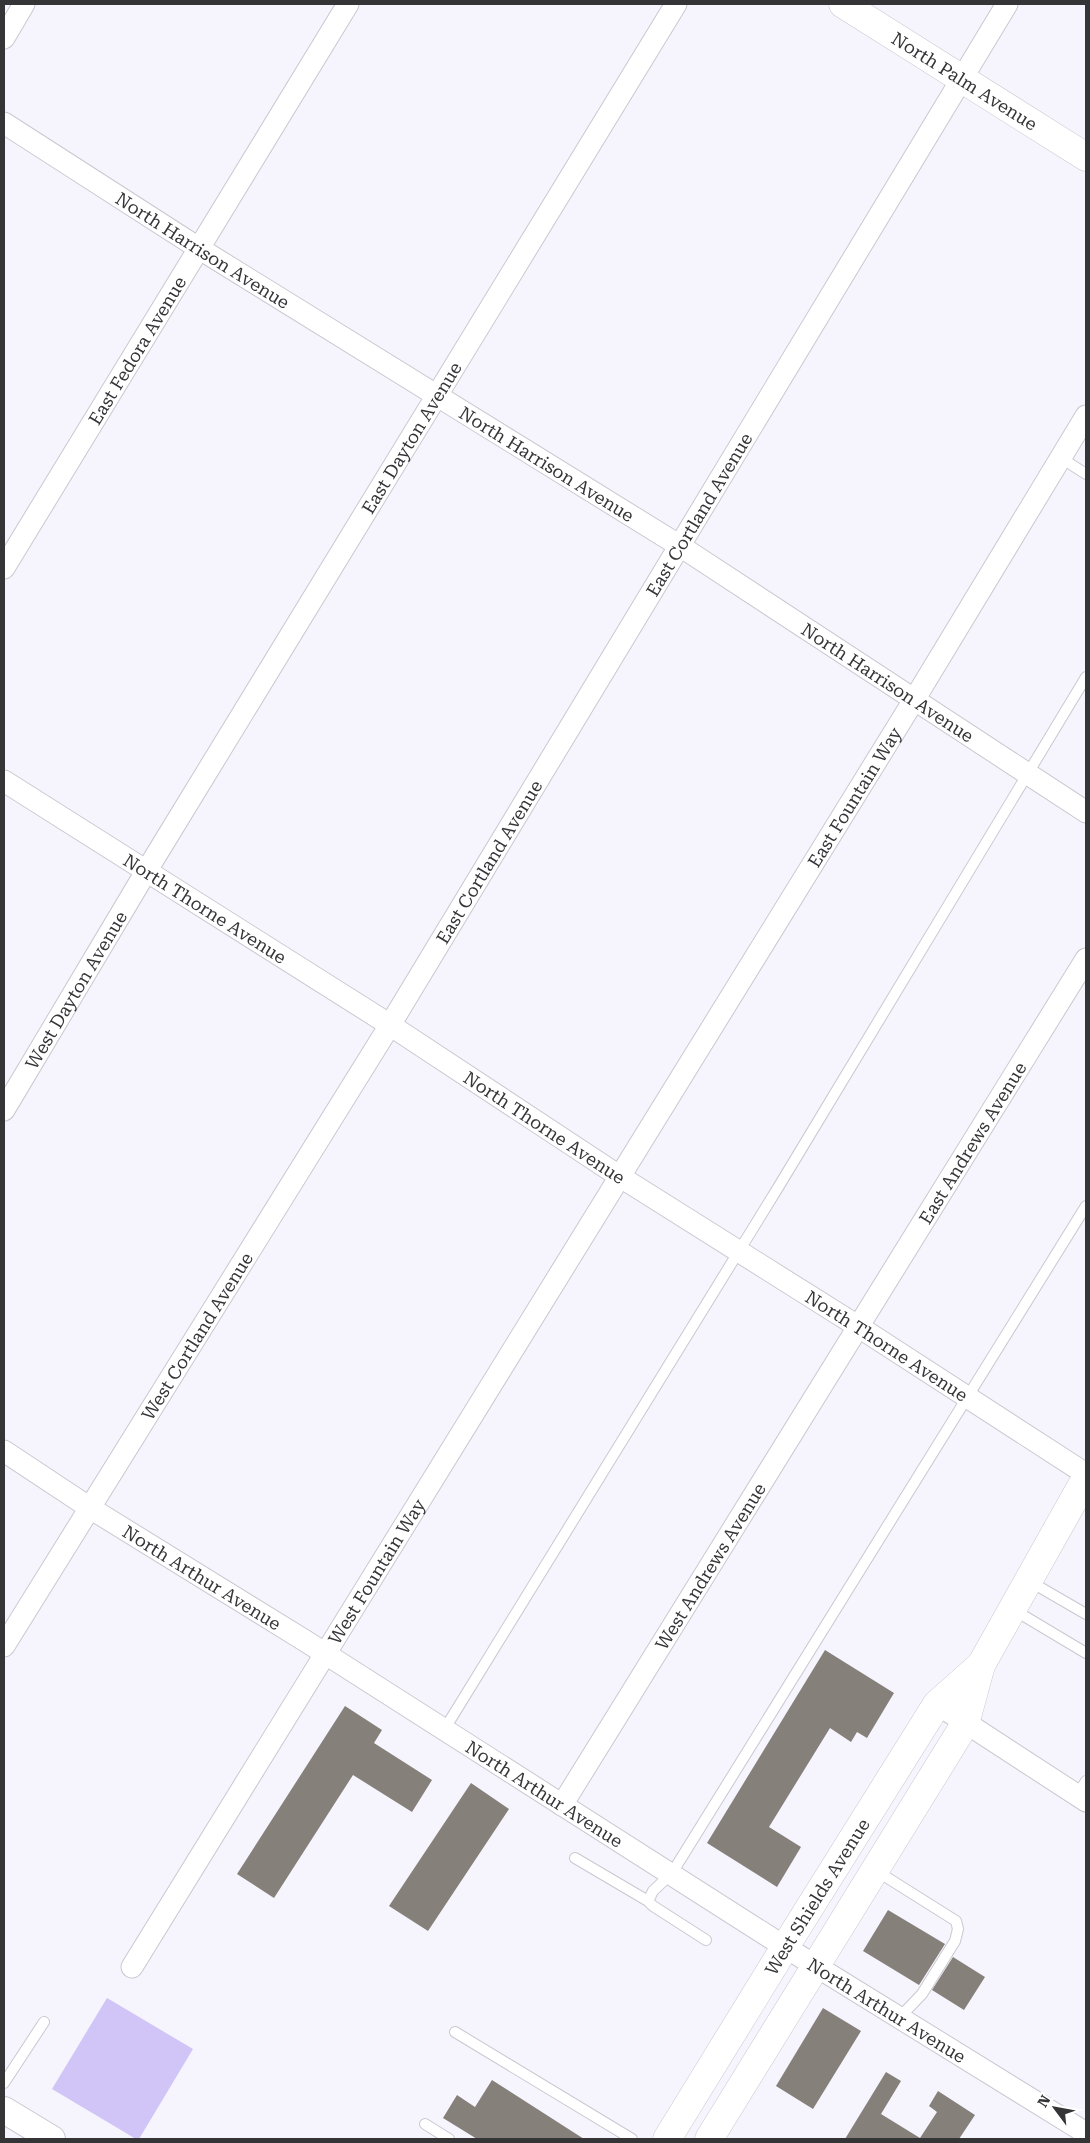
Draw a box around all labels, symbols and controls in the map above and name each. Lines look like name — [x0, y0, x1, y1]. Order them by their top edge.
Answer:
street label: North Palm Avenue — [888, 27, 1042, 134]
street label: North Harrison Avenue — [112, 187, 294, 313]
street label: East Fedora Avenue — [84, 272, 190, 428]
street label: East Dayton Avenue — [357, 358, 465, 517]
street label: North Harrison Avenue — [456, 402, 638, 526]
street label: East Cortland Avenue — [641, 429, 756, 600]
street label: North Harrison Avenue — [798, 618, 978, 746]
street label: East Fountain Way — [803, 723, 906, 871]
street label: East Cortland Avenue — [431, 776, 546, 947]
street label: North Thorne Avenue — [120, 849, 291, 968]
street label: West Dayton Avenue — [21, 907, 131, 1072]
street label: East Andrews Avenue — [914, 1058, 1030, 1228]
street label: North Thorne Avenue — [460, 1066, 629, 1188]
street label: West Cortland Avenue — [137, 1248, 257, 1424]
street label: North Thorne Avenue — [802, 1286, 972, 1405]
street label: West Andrews Avenue — [650, 1479, 770, 1653]
street label: West Fountain Way — [323, 1494, 429, 1648]
street label: North Arthur Avenue — [119, 1520, 285, 1634]
street label: North Arthur Avenue — [462, 1736, 627, 1851]
street label: West Shields Avenue — [760, 1814, 873, 1979]
street label: North Arthur Avenue — [804, 1953, 970, 2067]
north arrow — [1030, 2083, 1080, 2133]
text: N — [1034, 2092, 1054, 2110]

